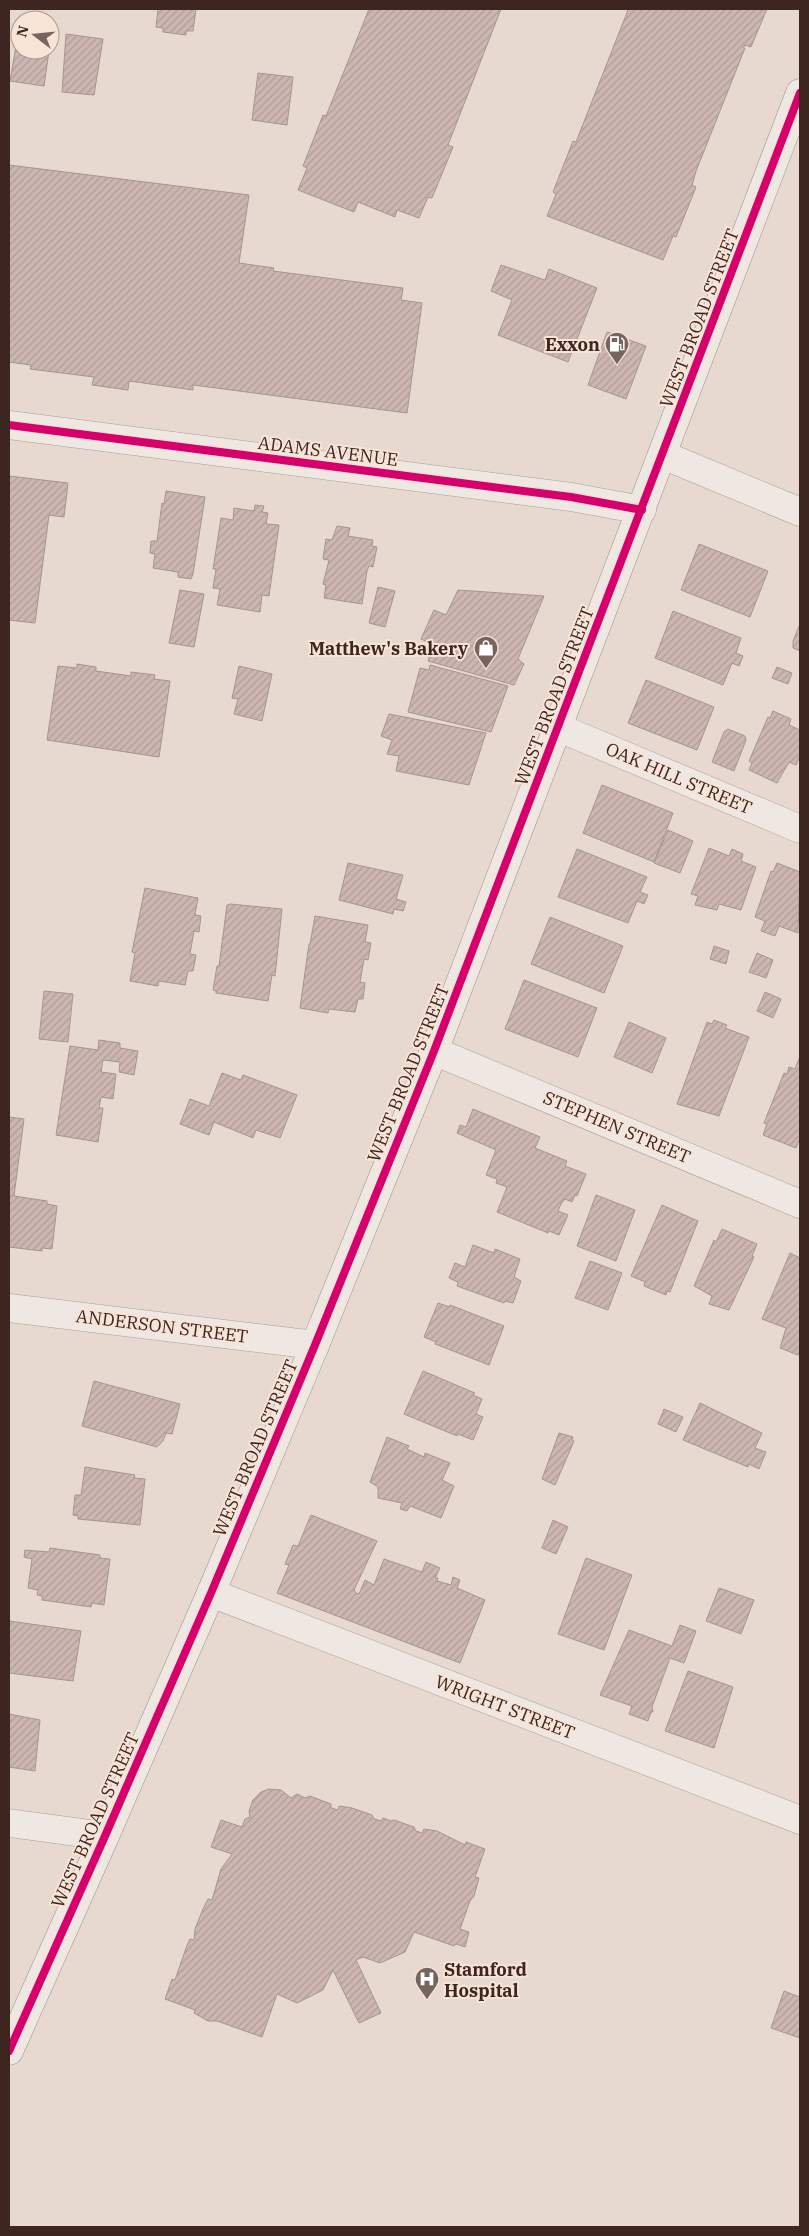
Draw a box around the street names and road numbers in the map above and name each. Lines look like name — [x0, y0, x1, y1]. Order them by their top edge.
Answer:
street label: WEST BROAD STREET — [654, 225, 744, 411]
street label: ADAMS AVENUE — [257, 431, 399, 471]
street label: WEST BROAD STREET — [509, 603, 599, 789]
street label: OAK HILL STREET — [602, 737, 756, 819]
street label: WEST BROAD STREET — [362, 980, 454, 1165]
street label: STEPHEN STREET — [540, 1086, 694, 1169]
street label: ANDERSON STREET — [75, 1304, 250, 1348]
street label: WEST BROAD STREET — [207, 1356, 303, 1540]
street label: WRIGHT STREET — [432, 1670, 578, 1744]
street label: WEST BROAD STREET — [46, 1728, 144, 1911]

